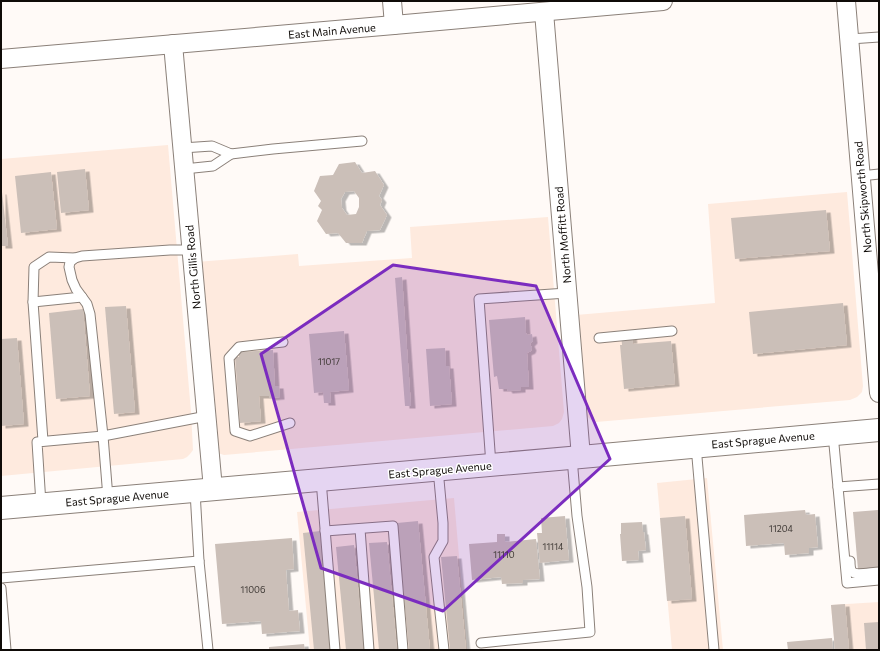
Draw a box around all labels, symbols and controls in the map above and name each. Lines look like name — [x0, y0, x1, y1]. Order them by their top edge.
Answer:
street label: East Main Avenue — [288, 20, 377, 41]
street label: North Skipworth Road — [851, 141, 874, 253]
street label: North Moffitt Road — [552, 186, 573, 284]
street label: North Gillis Road — [182, 224, 203, 310]
house number: 11017 — [318, 356, 340, 367]
street label: East Sprague Avenue — [711, 428, 815, 450]
street label: East Sprague Avenue — [388, 458, 492, 480]
street label: East Sprague Avenue — [65, 486, 169, 508]
house number: 11204 — [769, 523, 794, 534]
house number: 11114 — [543, 541, 564, 552]
house number: 11110 — [493, 549, 515, 560]
house number: 11006 — [241, 584, 265, 595]

